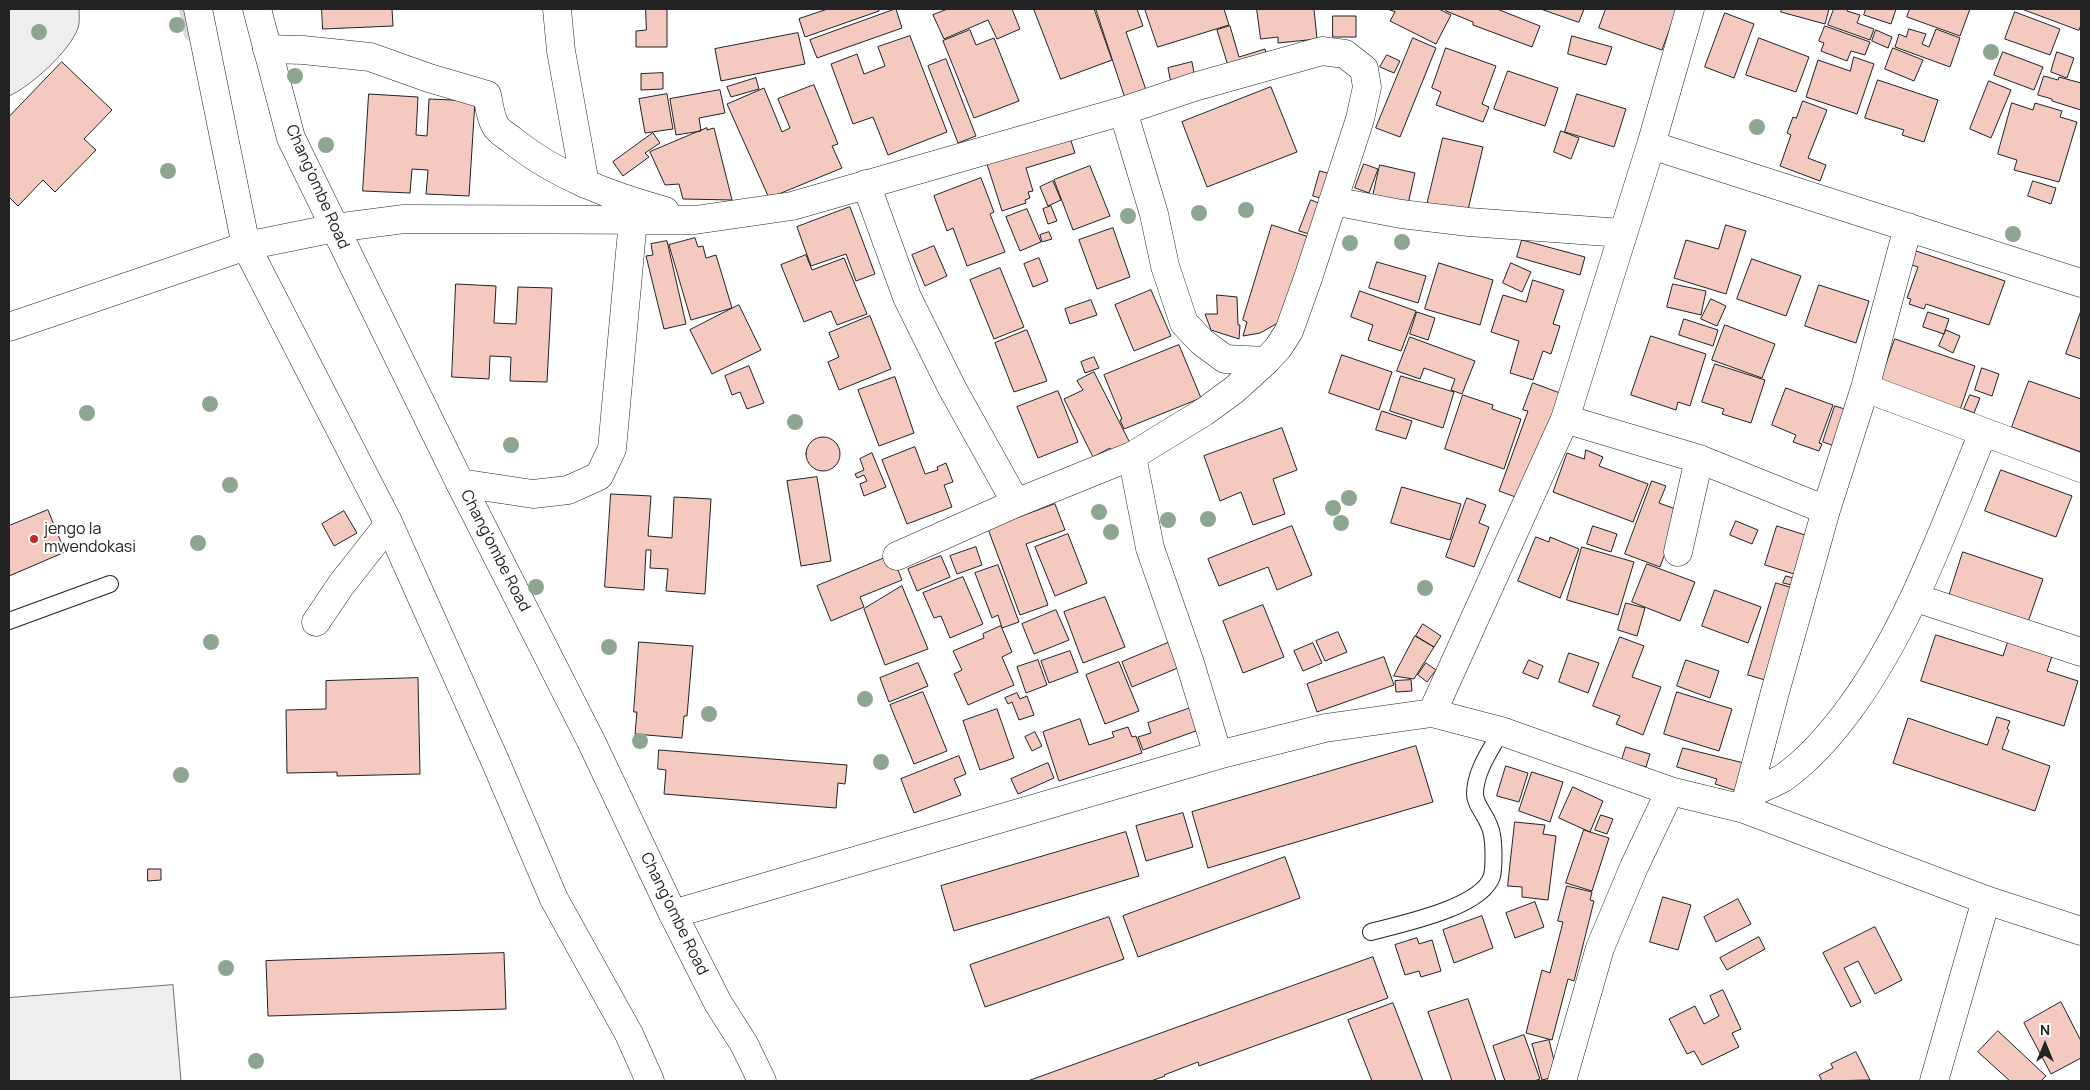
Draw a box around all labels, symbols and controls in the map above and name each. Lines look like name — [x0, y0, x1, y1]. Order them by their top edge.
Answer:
street label: Chang'ombe Road — [281, 122, 353, 252]
street label: Chang'ombe Road — [456, 487, 534, 615]
place label: jengo la mwendokasi — [44, 520, 136, 558]
marker: jengo la mwendokasi — [28, 533, 40, 545]
street label: Chang'ombe Road — [636, 850, 712, 978]
north arrow — [2020, 1020, 2070, 1070]
text: N — [2040, 1020, 2050, 1039]

